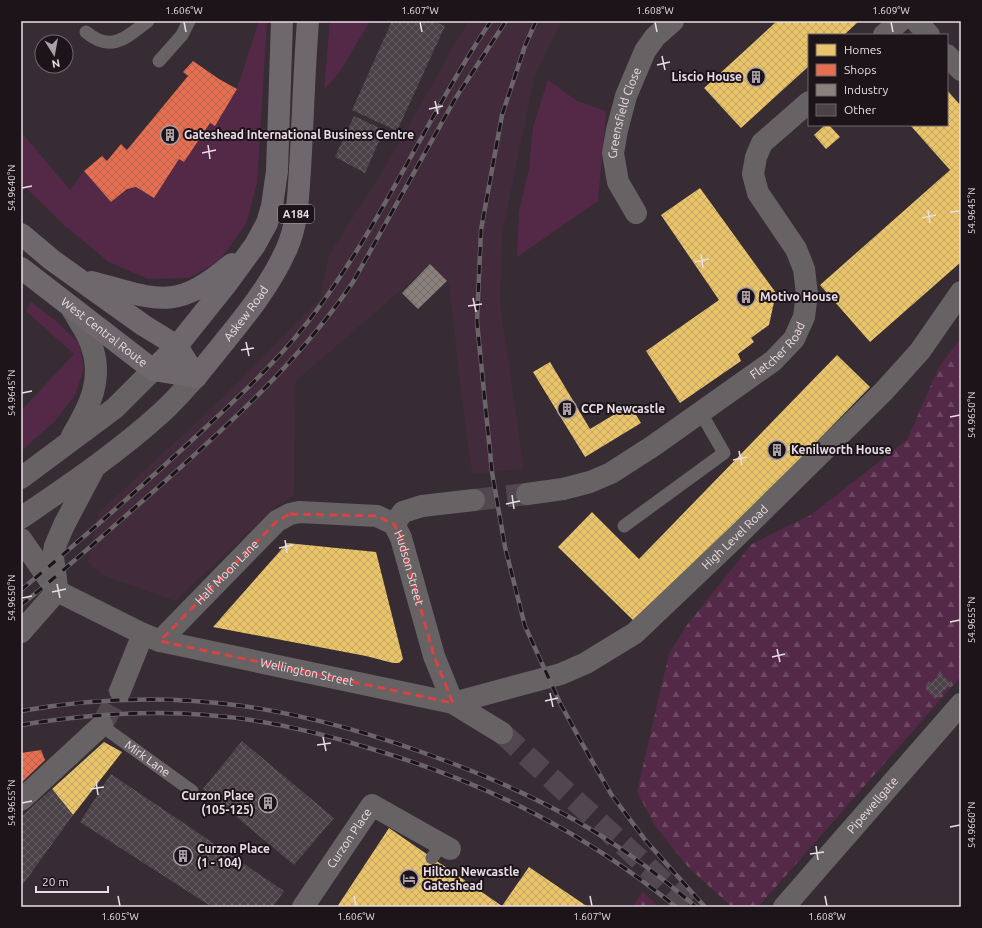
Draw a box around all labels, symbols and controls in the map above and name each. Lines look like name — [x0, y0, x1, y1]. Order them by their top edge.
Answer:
text: 1.606°W — [165, 5, 203, 16]
text: 1.607°W — [401, 5, 439, 16]
text: 1.608°W — [636, 5, 674, 16]
text: 1.609°W — [872, 5, 910, 16]
north arrow — [34, 34, 74, 74]
legend — [808, 34, 948, 126]
text: Homes — [844, 43, 882, 56]
text: N — [51, 57, 61, 70]
text: Shops — [844, 63, 876, 76]
street label: Greensfield Close — [606, 65, 643, 160]
building icon: Liscio House — [745, 66, 767, 88]
place label: Liscio House — [672, 70, 742, 83]
text: Industry — [844, 83, 889, 96]
text: Other — [844, 103, 877, 116]
building icon: Gateshead International Business Centre — [159, 124, 181, 146]
place label: Gateshead International Business Centre — [184, 128, 414, 141]
text: 54.9640°N — [6, 165, 17, 211]
text: 54.9645°N — [966, 188, 977, 234]
road number: A184 — [278, 205, 314, 223]
street label: Askew Road — [221, 283, 271, 343]
building icon: Motivo House — [735, 286, 757, 308]
place label: Motivo House — [760, 290, 838, 303]
street label: West Central Route — [59, 295, 150, 369]
street label: Fletcher Road — [747, 320, 807, 381]
text: 54.9645°N — [6, 370, 17, 416]
text: 54.9650°N — [966, 392, 977, 438]
building icon: CCP Newcastle — [556, 398, 578, 420]
place label: CCP Newcastle — [581, 402, 665, 415]
building icon: Kenilworth House — [766, 439, 788, 461]
place label: Kenilworth House — [791, 443, 891, 456]
street label: High Level Road — [699, 502, 770, 572]
street label: Hudson Street — [392, 528, 427, 607]
street label: Half Moon Lane — [192, 537, 261, 607]
text: 54.9650°N — [6, 575, 17, 621]
text: 54.9655°N — [966, 597, 977, 643]
street label: Wellington Street — [259, 655, 355, 688]
street label: Mirk Lane — [123, 738, 173, 779]
street label: Pipewellgate — [844, 774, 900, 836]
text: 54.9655°N — [6, 780, 17, 826]
place label: Curzon Place (105-125) — [181, 789, 254, 817]
building icon: Curzon Place (105-125) — [257, 792, 279, 814]
text: 54.9660°N — [966, 802, 977, 848]
street label: Curzon Place — [324, 806, 374, 870]
place label: Curzon Place (1 - 104) — [197, 842, 270, 870]
building icon: Curzon Place (1 - 104) — [172, 845, 194, 867]
place label: Hilton Newcastle Gateshead — [423, 865, 520, 892]
scale bar — [36, 868, 108, 894]
hotel icon: Hilton Newcastle Gateshead — [398, 868, 420, 890]
text: 20 m — [42, 875, 69, 888]
text: 1.605°W — [101, 911, 139, 922]
text: 1.606°W — [337, 911, 375, 922]
text: 1.607°W — [573, 911, 611, 922]
text: 1.608°W — [808, 911, 846, 922]

